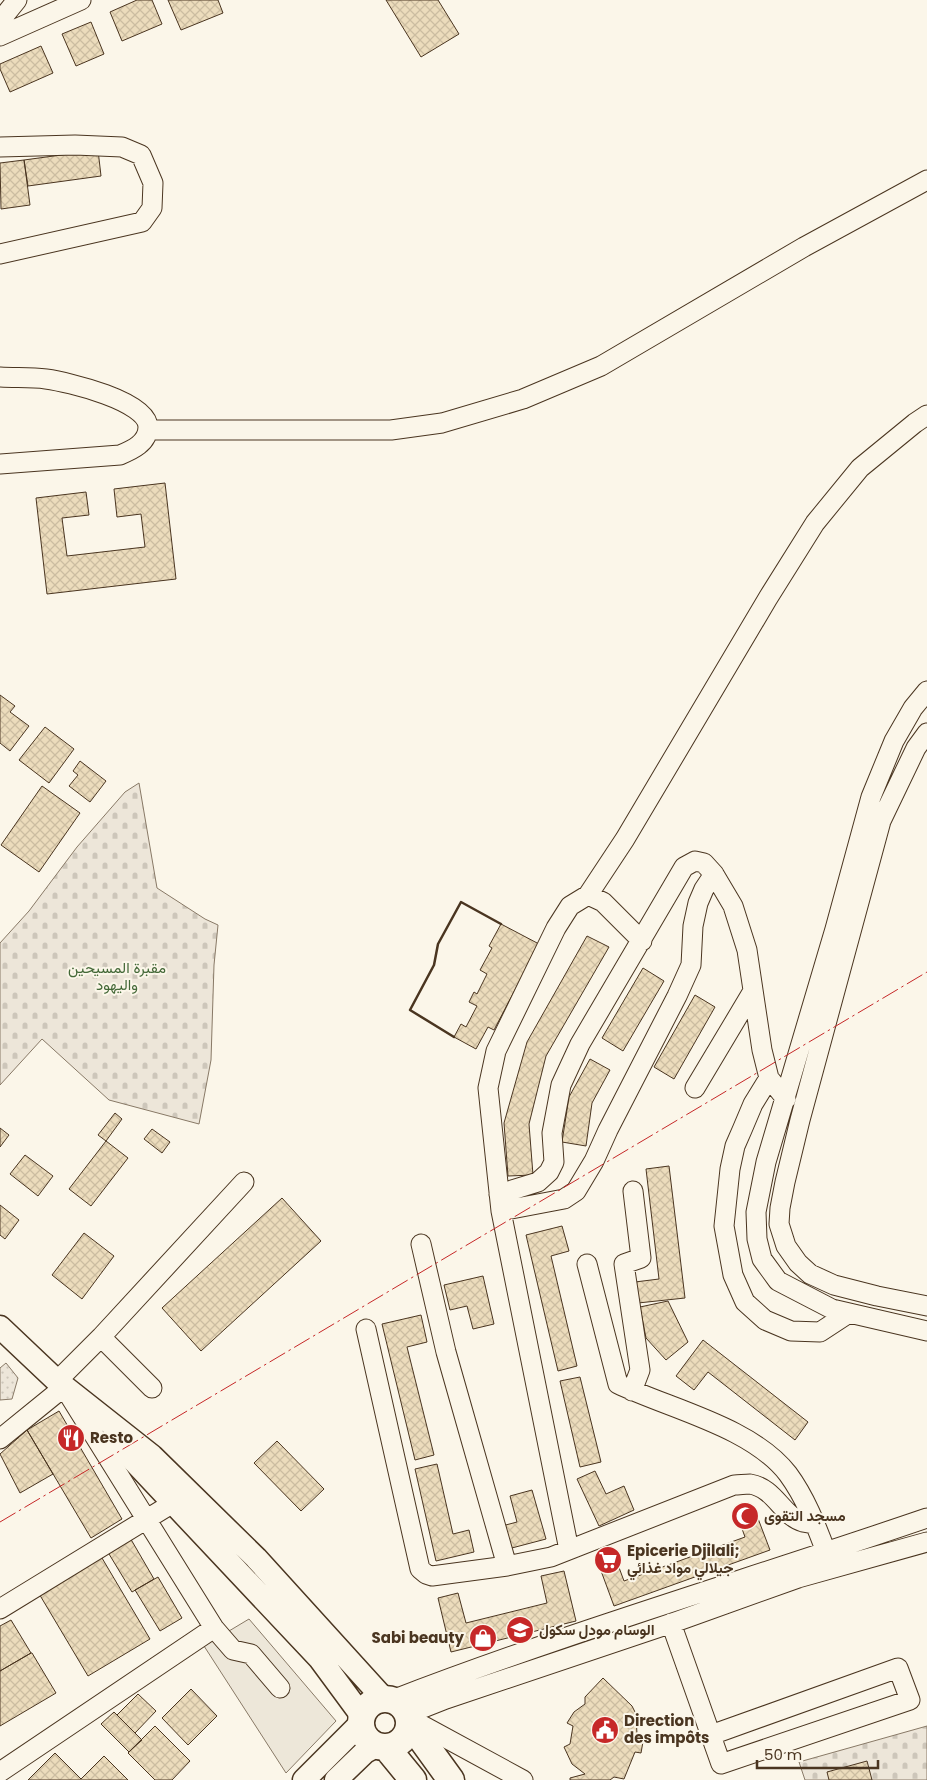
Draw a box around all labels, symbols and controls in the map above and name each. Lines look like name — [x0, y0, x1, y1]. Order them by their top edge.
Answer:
park label: مقبرة المسيحين واليهود — [68, 957, 166, 995]
restaurant icon: Resto — [56, 1423, 86, 1453]
place label: Resto — [90, 1427, 133, 1448]
mosque icon: مسجد التقوى — [730, 1501, 760, 1531]
place label: مسجد التقوى — [764, 1505, 846, 1526]
place label: Epicerie Djilali; جيلالي مواد غذائي — [627, 1540, 740, 1581]
supermarket icon: Epicerie Djilali; جيلالي مواد غذائي — [593, 1545, 623, 1575]
school or university icon: الوسام مودل سكول — [505, 1615, 535, 1645]
place label: الوسام مودل سكول — [539, 1619, 655, 1640]
shop icon: Sabi beauty — [468, 1623, 498, 1653]
place label: Sabi beauty — [372, 1627, 465, 1648]
place label: Direction des impôts — [624, 1710, 710, 1748]
public building icon: Direction des impôts — [590, 1715, 620, 1745]
scale bar — [757, 1738, 878, 1770]
text: 50 m — [764, 1744, 802, 1765]

